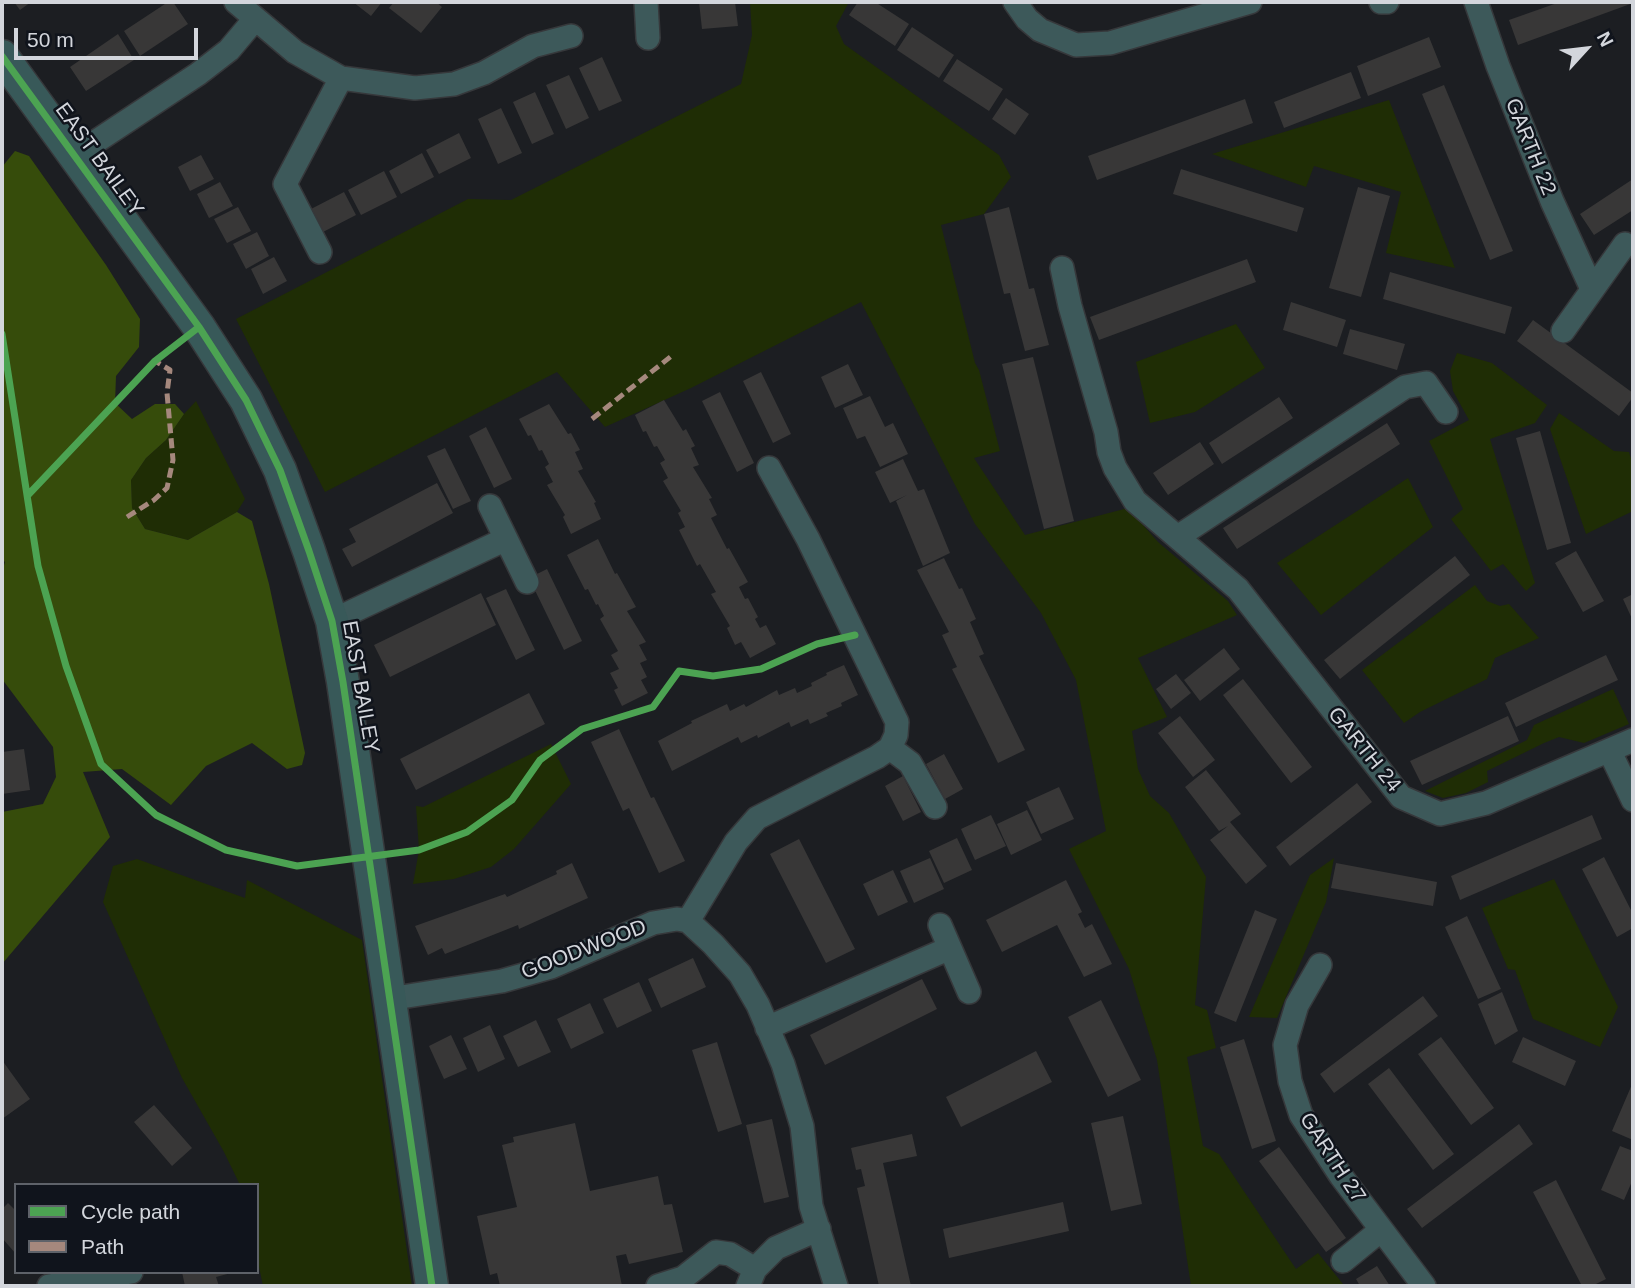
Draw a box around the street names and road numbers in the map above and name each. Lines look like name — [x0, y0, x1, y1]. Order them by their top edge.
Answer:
street label: GARTH 22 — [1499, 95, 1561, 199]
street label: EAST BAILEY — [49, 98, 149, 222]
street label: EAST BAILEY — [336, 619, 384, 755]
street label: GARTH 24 — [1322, 702, 1406, 798]
street label: GOODWOOD — [518, 915, 650, 985]
street label: GARTH 27 — [1294, 1108, 1370, 1208]

